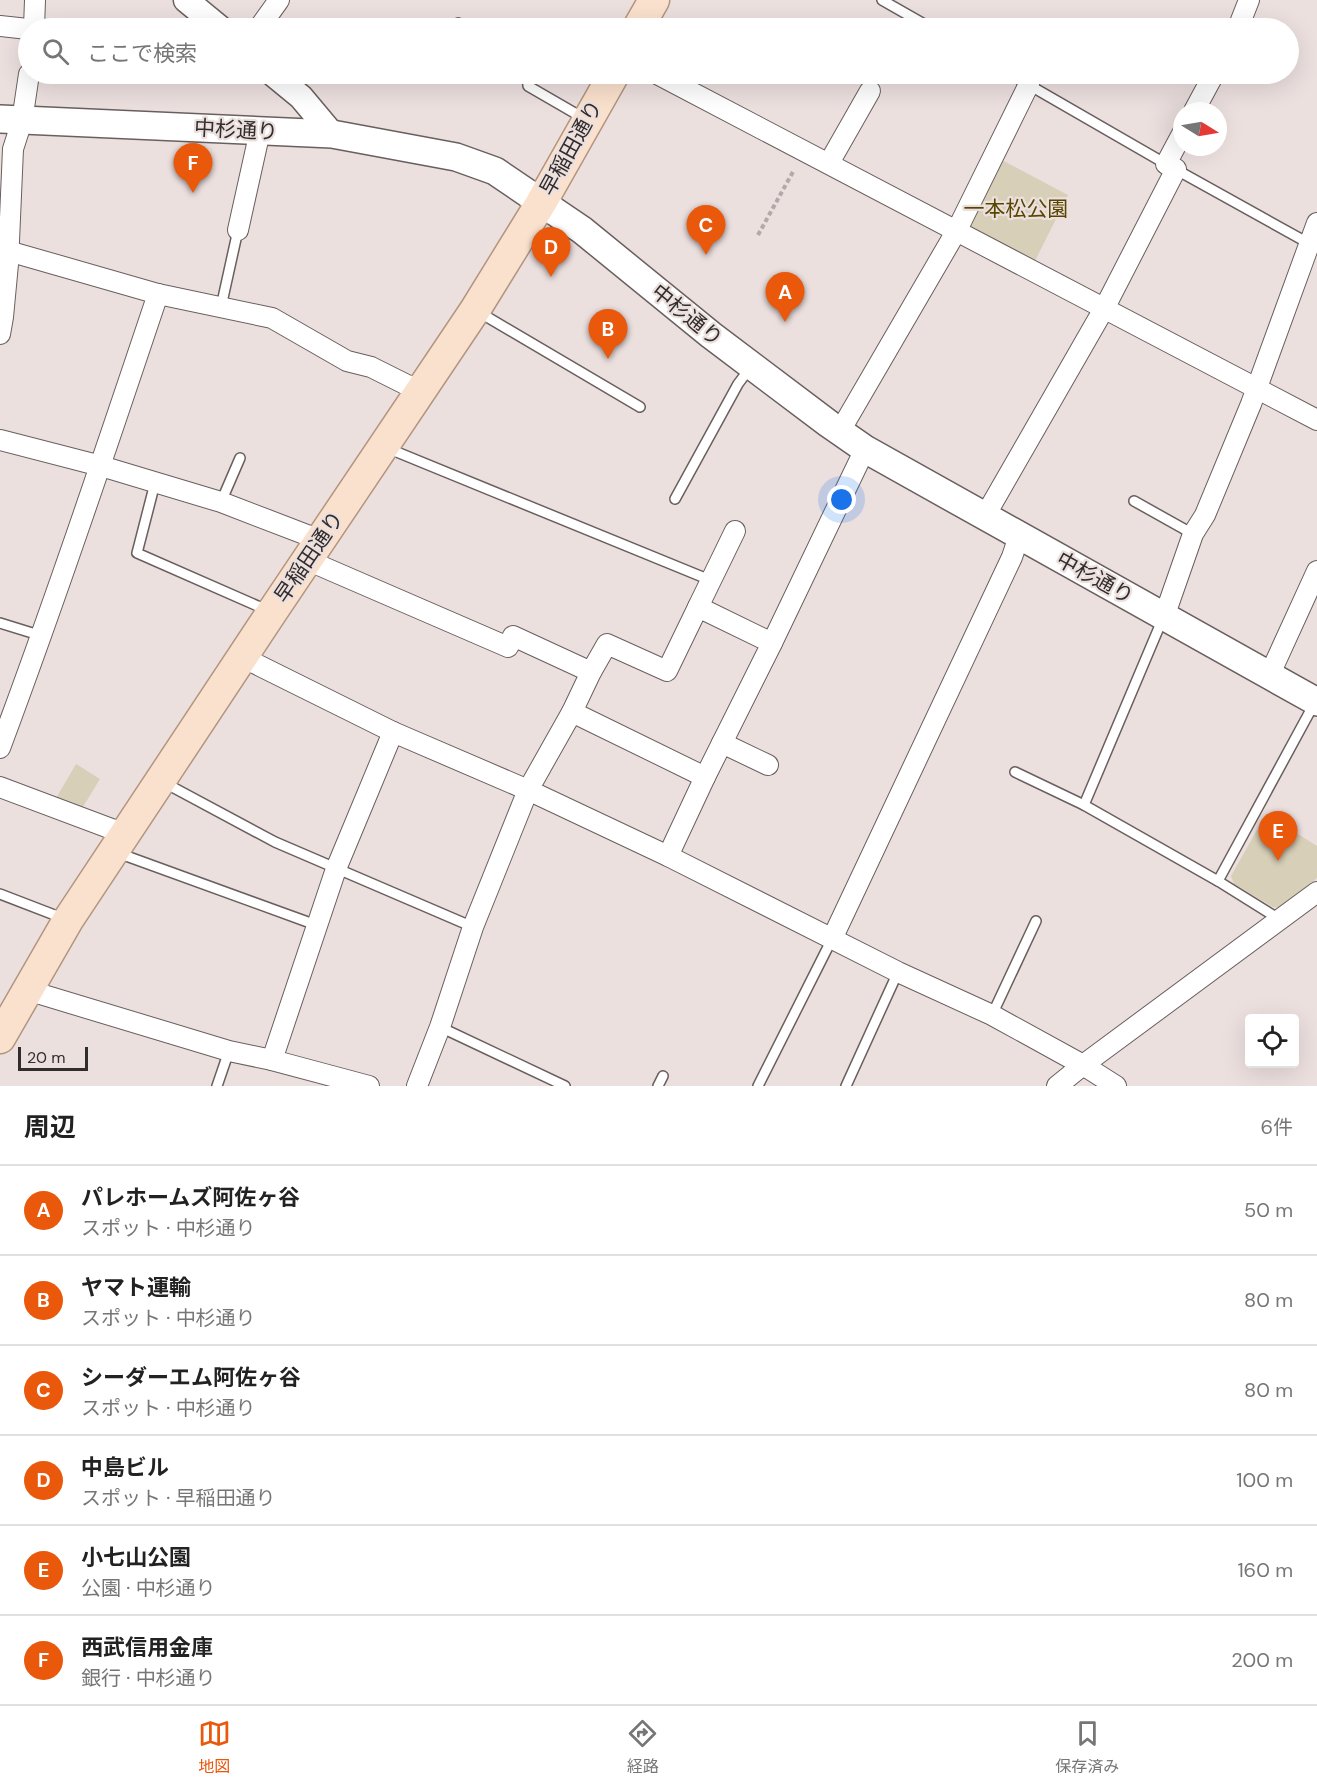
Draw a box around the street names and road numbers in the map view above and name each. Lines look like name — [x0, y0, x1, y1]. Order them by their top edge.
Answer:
street label: 早稲田通り — [533, 95, 609, 201]
street label: 中杉通り — [193, 114, 279, 146]
street label: 中杉通り — [646, 278, 728, 352]
street label: 早稲田通り — [268, 506, 350, 608]
street label: 中杉通り — [1051, 545, 1139, 611]

